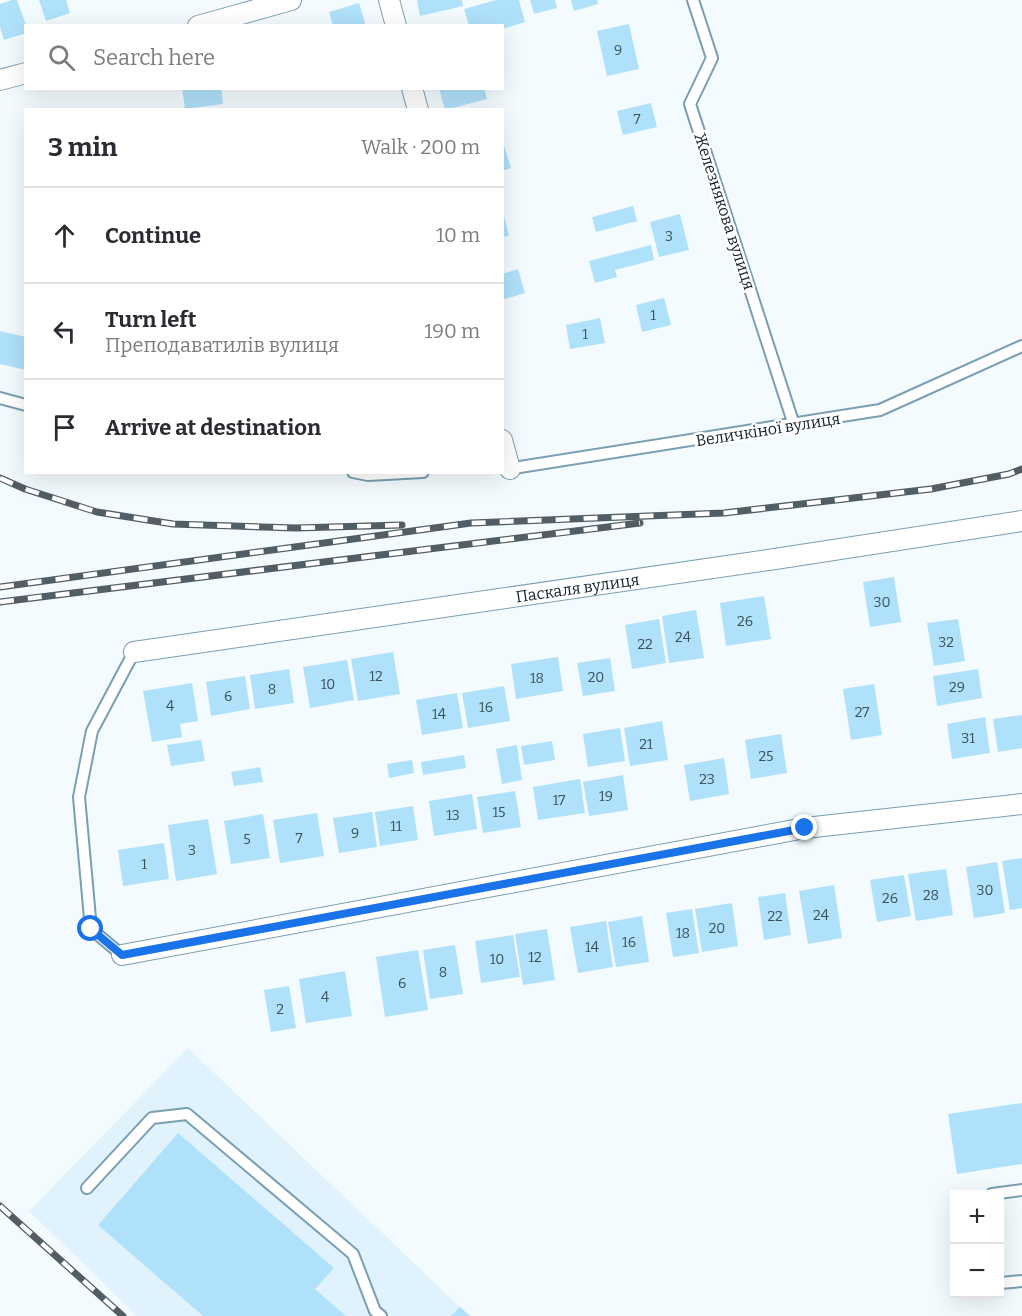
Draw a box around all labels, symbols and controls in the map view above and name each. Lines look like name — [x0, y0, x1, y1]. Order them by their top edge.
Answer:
search box — [24, 24, 504, 90]
icon: search — [45, 41, 78, 74]
house number: 9 — [614, 42, 622, 59]
text: Search here — [93, 44, 215, 71]
house number: 7 — [633, 111, 641, 128]
street label: Железнякова вулиця — [690, 130, 759, 292]
text: 3 min — [48, 132, 117, 163]
text: Walk · 200 m — [361, 135, 480, 159]
icon: ahead — [48, 219, 81, 252]
text: Continue — [105, 222, 201, 249]
text: 10 m — [436, 223, 480, 247]
house number: 3 — [665, 228, 673, 245]
text: Turn left — [105, 306, 197, 333]
house number: 1 — [650, 307, 656, 324]
icon: left — [48, 315, 81, 348]
text: 190 m — [424, 319, 480, 343]
house number: 1 — [582, 326, 588, 343]
text: Преподаватилів вулиця — [105, 333, 339, 357]
street label: Величкіної вулиця — [695, 409, 842, 450]
icon: arrive — [48, 411, 81, 444]
text: Arrive at destination — [105, 414, 321, 441]
street label: Паскаля вулиця — [514, 570, 641, 607]
house number: 30 — [874, 594, 890, 611]
house number: 26 — [737, 613, 753, 630]
house number: 24 — [675, 629, 691, 646]
house number: 32 — [938, 634, 954, 651]
house number: 22 — [637, 636, 653, 653]
house number: 12 — [369, 668, 383, 685]
house number: 20 — [588, 669, 604, 686]
house number: 18 — [530, 670, 544, 687]
house number: 10 — [321, 676, 335, 693]
house number: 29 — [949, 679, 965, 696]
house number: 8 — [268, 681, 276, 698]
house number: 6 — [224, 688, 232, 705]
house number: 4 — [166, 698, 174, 715]
house number: 16 — [479, 699, 493, 716]
house number: 27 — [855, 704, 869, 721]
house number: 14 — [432, 706, 446, 723]
house number: 31 — [961, 730, 975, 747]
house number: 21 — [639, 736, 653, 753]
house number: 25 — [758, 748, 774, 765]
house number: 23 — [699, 771, 715, 788]
house number: 19 — [599, 788, 613, 805]
house number: 17 — [553, 792, 565, 809]
house number: 15 — [492, 804, 506, 821]
house number: 13 — [446, 807, 460, 824]
route end — [791, 814, 817, 840]
house number: 11 — [390, 818, 402, 835]
house number: 9 — [351, 825, 359, 842]
house number: 7 — [295, 830, 303, 847]
house number: 5 — [243, 831, 251, 848]
house number: 3 — [188, 842, 196, 859]
house number: 1 — [141, 856, 147, 873]
house number: 30 — [977, 882, 993, 899]
house number: 28 — [923, 887, 939, 904]
house number: 26 — [882, 890, 898, 907]
house number: 24 — [813, 907, 829, 924]
house number: 22 — [767, 908, 783, 925]
route start — [77, 915, 103, 941]
house number: 20 — [709, 920, 725, 937]
house number: 18 — [676, 925, 690, 942]
house number: 16 — [622, 934, 636, 951]
house number: 14 — [585, 939, 599, 956]
house number: 12 — [528, 949, 542, 966]
house number: 10 — [490, 951, 504, 968]
house number: 8 — [439, 964, 447, 981]
house number: 6 — [398, 975, 406, 992]
house number: 4 — [321, 989, 329, 1006]
house number: 2 — [276, 1001, 284, 1018]
map controls — [950, 1190, 1004, 1298]
button: + — [950, 1190, 1004, 1244]
button: − — [950, 1244, 1004, 1298]

